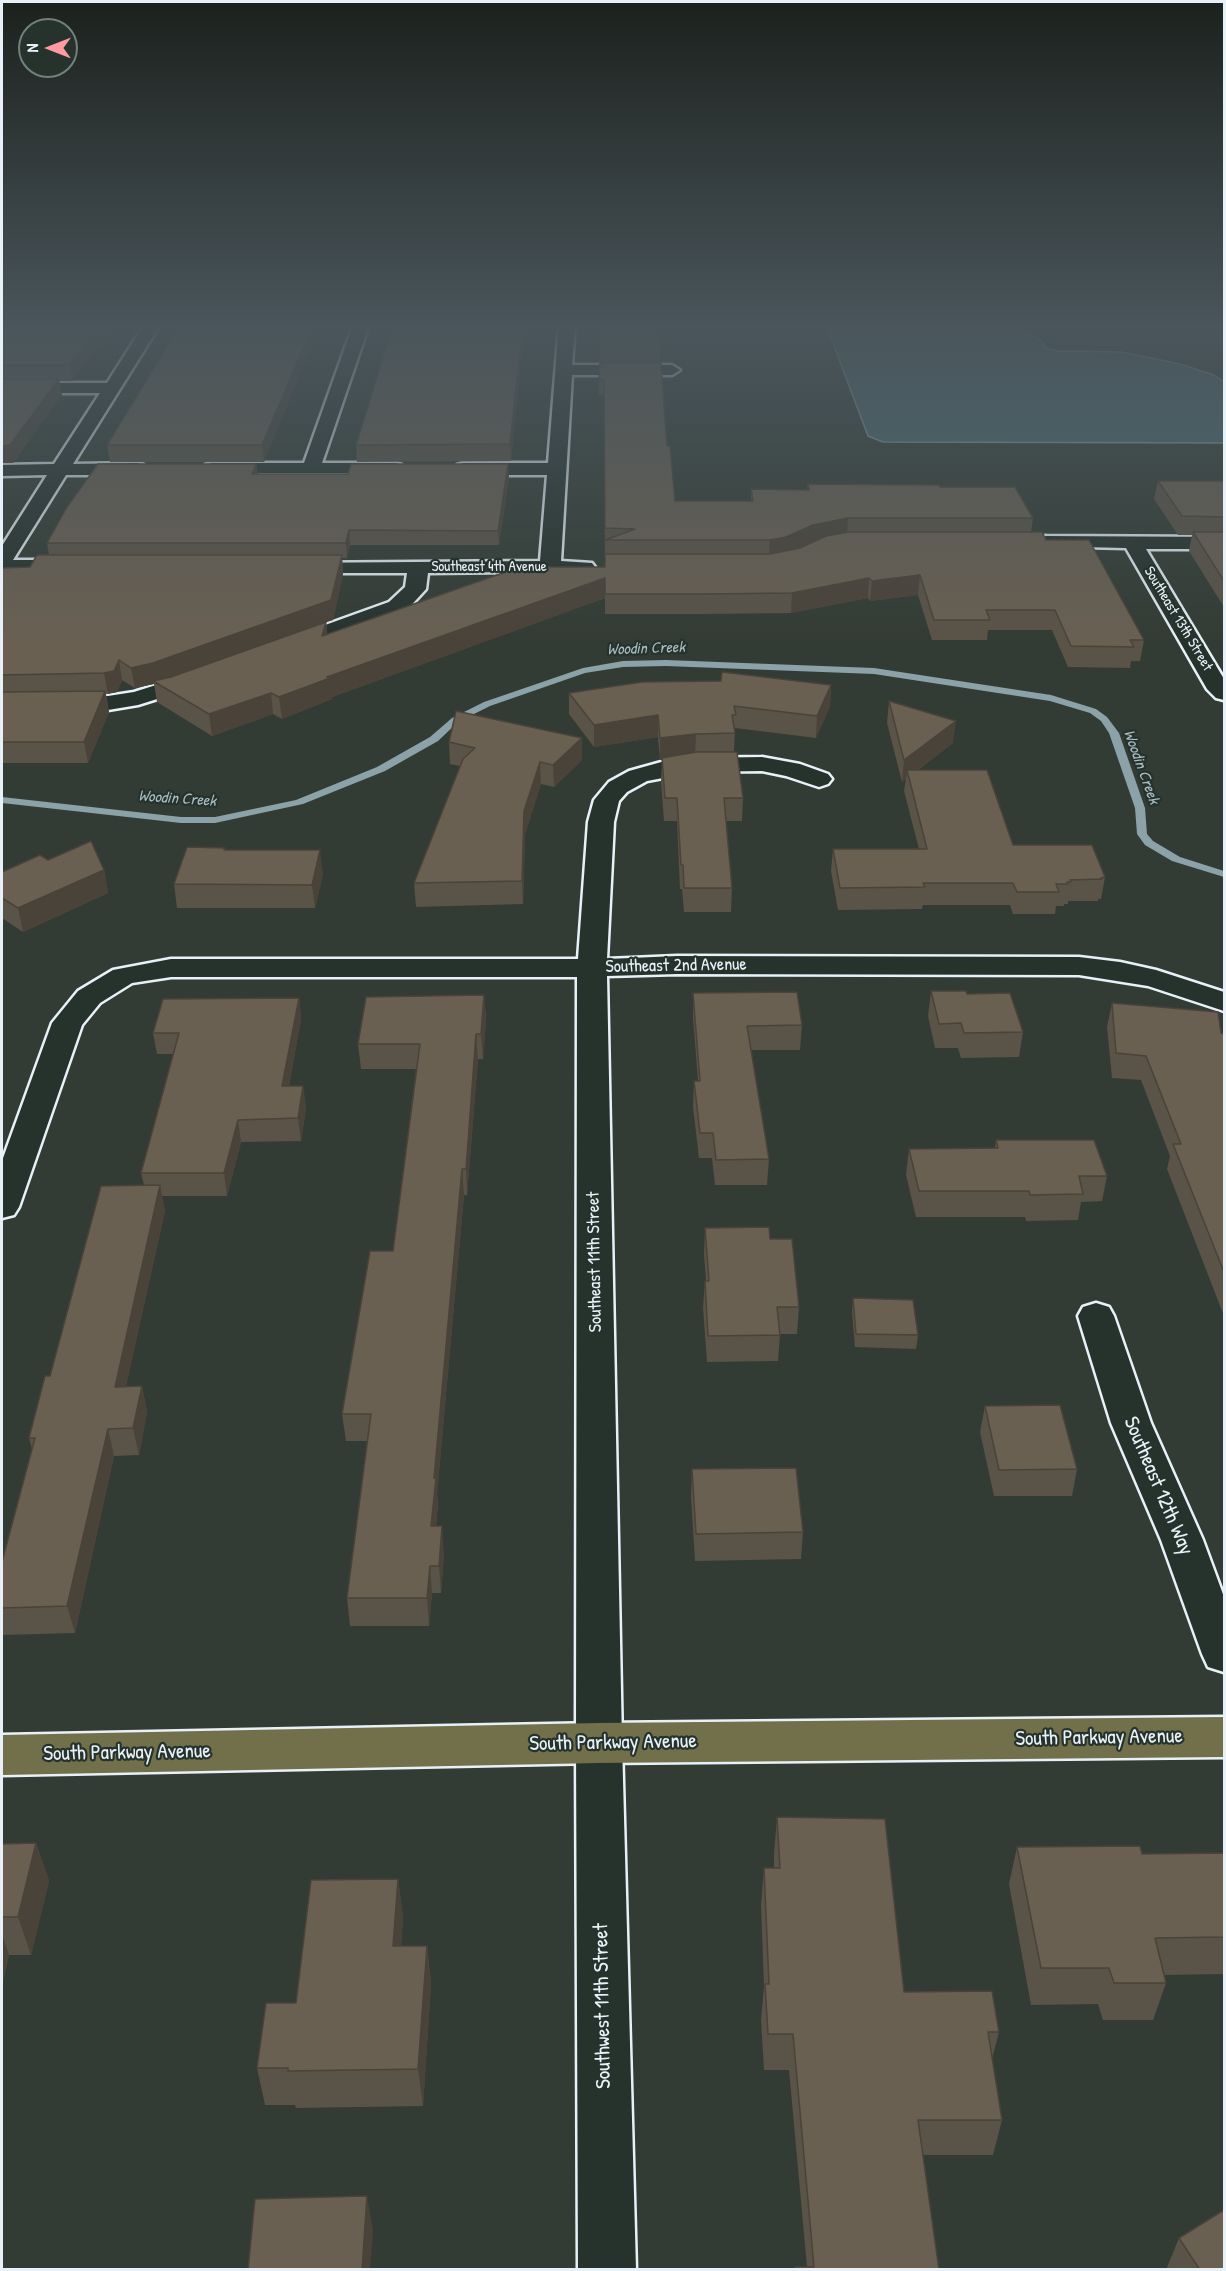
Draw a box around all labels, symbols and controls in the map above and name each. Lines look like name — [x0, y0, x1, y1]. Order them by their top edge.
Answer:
north arrow — [18, 18, 78, 78]
text: N — [21, 44, 43, 52]
street label: Southeast 4th Avenue — [431, 558, 547, 576]
street label: Southeast 13th Street — [1140, 564, 1216, 674]
water label: Woodin Creek — [607, 638, 685, 660]
water label: Woodin Creek — [1119, 727, 1163, 807]
water label: Woodin Creek — [138, 787, 216, 811]
street label: Southeast 2nd Avenue — [605, 954, 747, 978]
street label: Southeast 11th Street — [583, 1191, 607, 1333]
street label: Southeast 12th Way — [1118, 1413, 1198, 1559]
street label: South Parkway Avenue — [1015, 1724, 1183, 1752]
street label: South Parkway Avenue — [529, 1729, 697, 1757]
street label: South Parkway Avenue — [43, 1739, 211, 1767]
street label: Southwest 11th Street — [589, 1923, 617, 2089]

